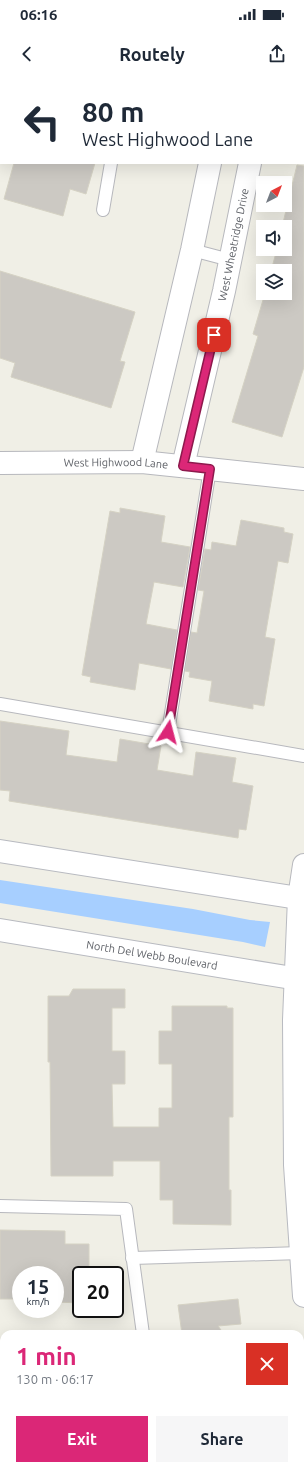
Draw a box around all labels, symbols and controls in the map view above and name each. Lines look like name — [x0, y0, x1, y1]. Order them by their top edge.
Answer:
text: 06:16 — [20, 6, 58, 23]
icon: back — [16, 43, 38, 65]
icon: share — [266, 43, 288, 65]
text: Routely — [119, 44, 185, 64]
icon: left — [16, 96, 68, 148]
text: 80 m — [82, 96, 144, 127]
text: West Highwood Lane — [82, 129, 253, 149]
north arrow — [256, 176, 292, 212]
map controls — [256, 176, 292, 300]
street label: West Wheatridge Drive — [216, 187, 251, 302]
button: sound — [256, 220, 292, 256]
button: layers — [256, 264, 292, 300]
pin — [197, 318, 231, 352]
icon: arrive — [203, 324, 225, 346]
street label: West Highwood Lane — [64, 456, 169, 471]
position arrow — [147, 711, 189, 753]
street label: North Del Webb Boulevard — [86, 938, 218, 972]
speed limit sign: 20 — [72, 1266, 124, 1318]
text: 15 — [27, 1275, 49, 1298]
text: km/h — [26, 1296, 50, 1307]
text: 1 min — [16, 1343, 77, 1370]
button: close — [246, 1343, 288, 1385]
text: 130 m · 06:17 — [16, 1372, 94, 1386]
button: Exit — [16, 1416, 148, 1462]
button: Share — [156, 1416, 288, 1462]

